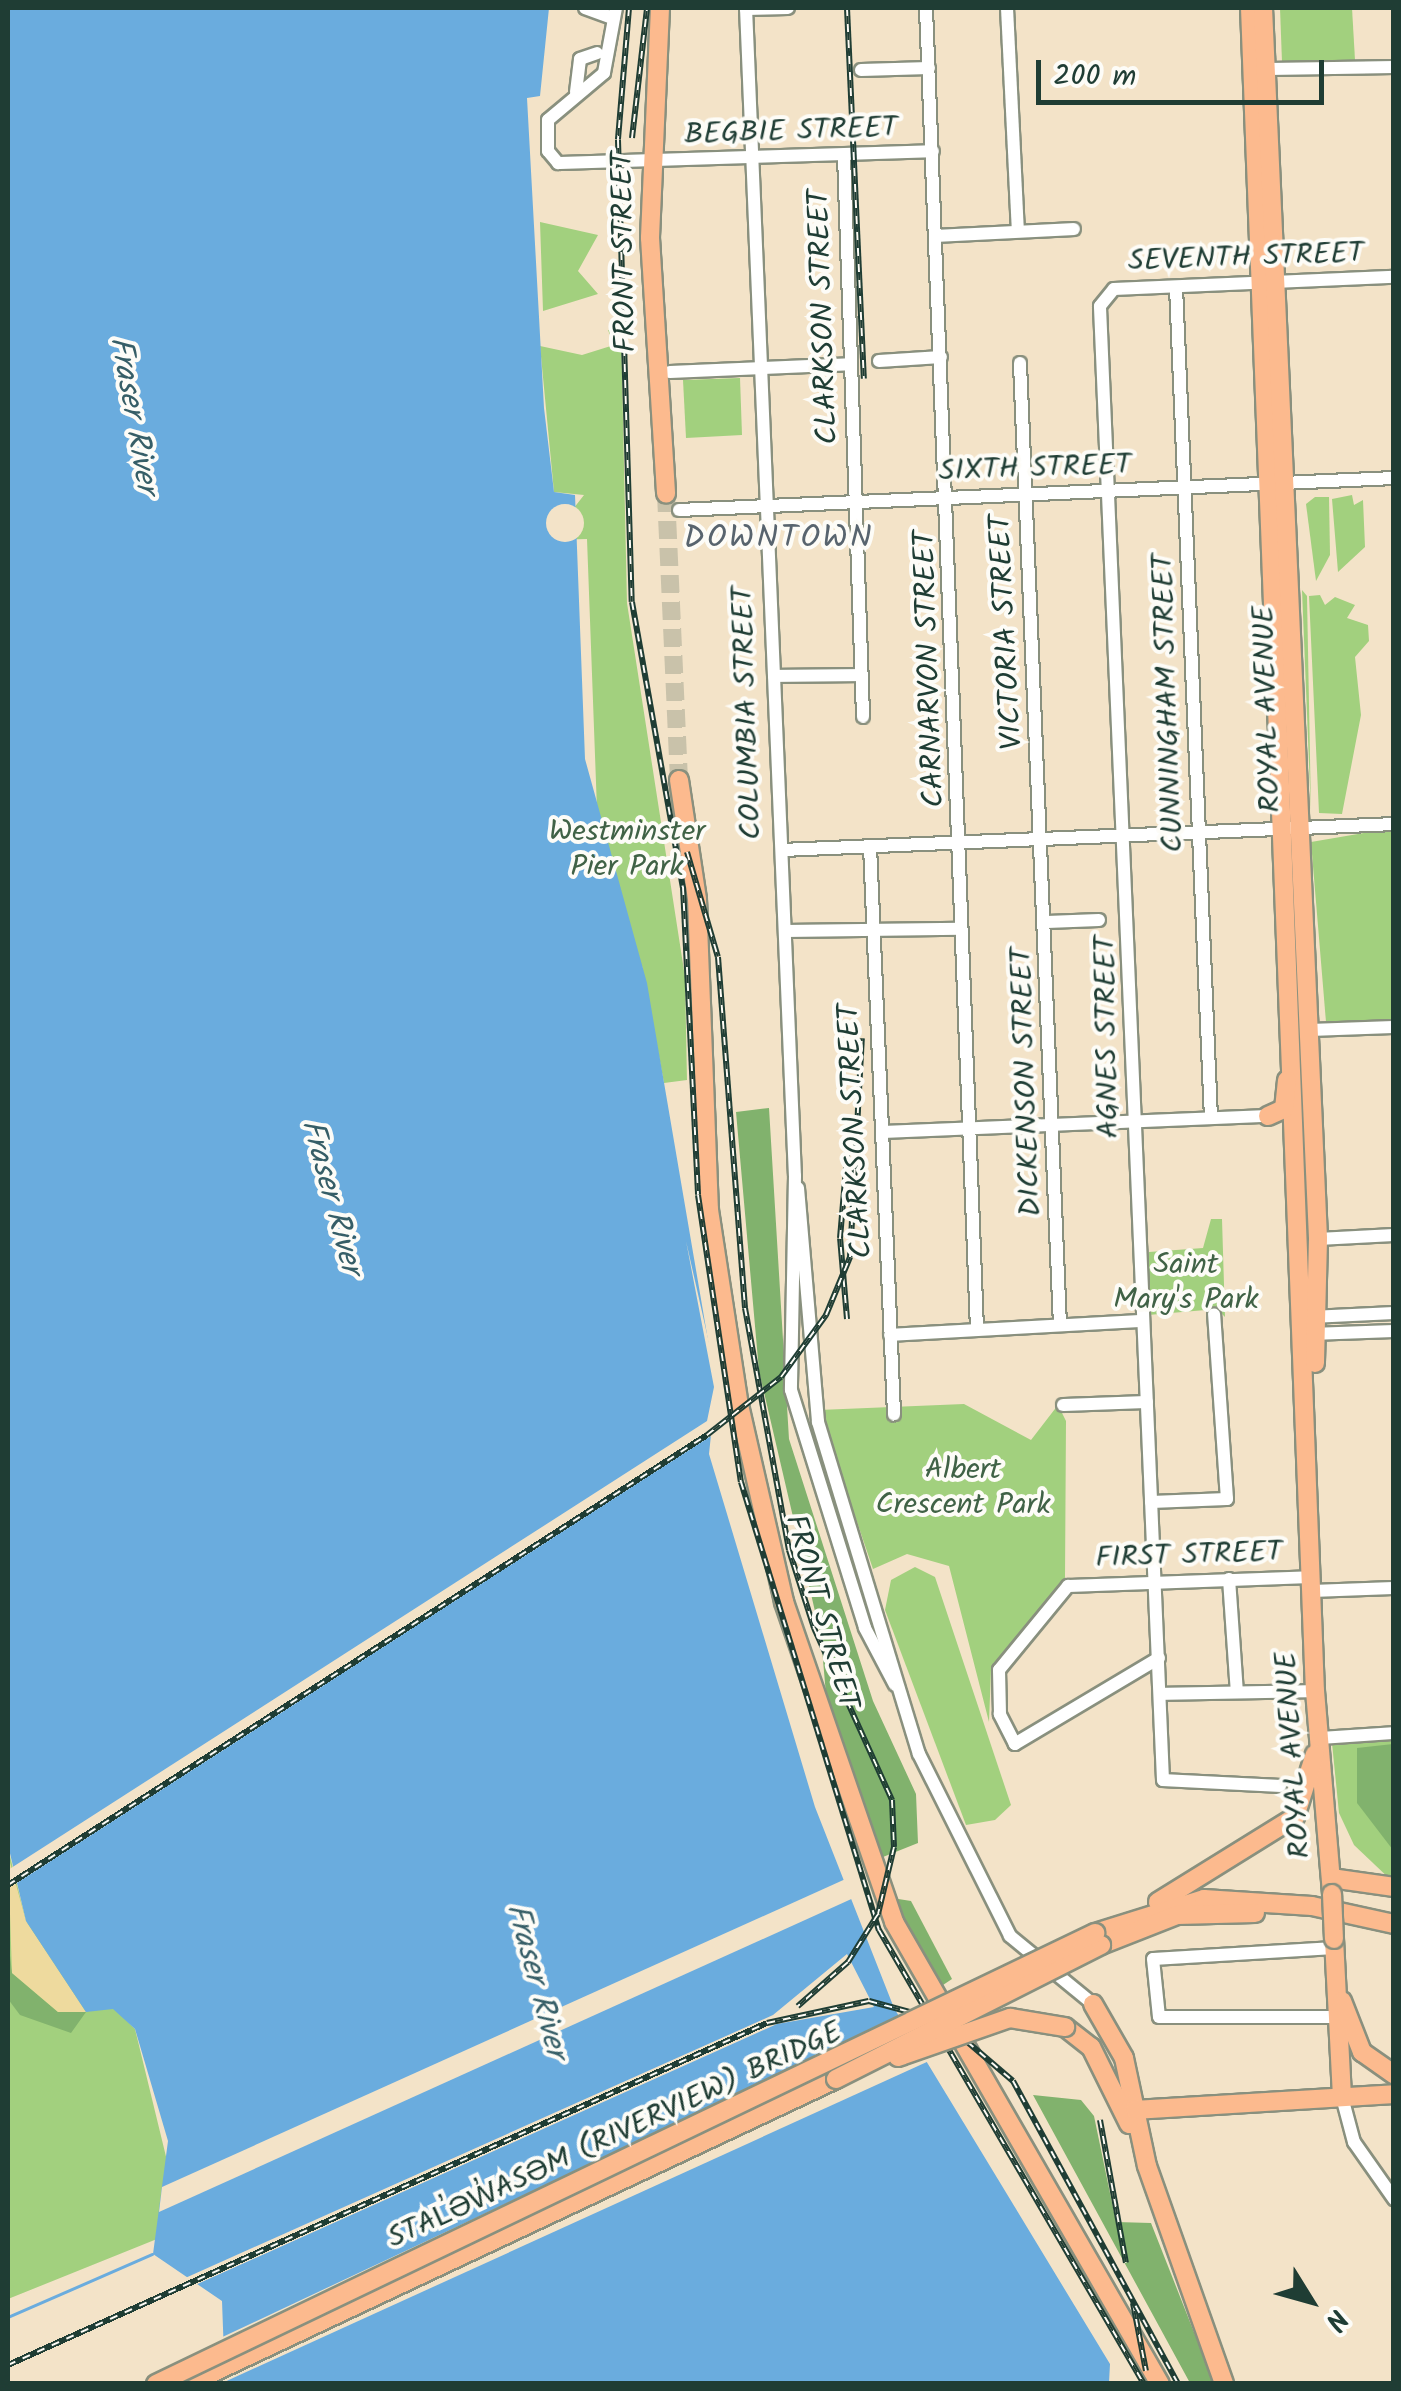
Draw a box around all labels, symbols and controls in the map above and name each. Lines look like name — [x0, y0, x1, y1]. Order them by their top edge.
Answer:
scale bar — [1041, 40, 1328, 102]
text: 200 m — [1053, 53, 1136, 101]
street label: BEGBIE STREET — [684, 110, 898, 154]
street label: FRONT STREET — [605, 151, 645, 353]
street label: CLARKSON STREET — [802, 189, 846, 445]
street label: SEVENTH STREET — [1127, 236, 1365, 280]
water label: Fraser River — [99, 334, 165, 496]
street label: SIXTH STREET — [938, 448, 1132, 490]
street label: VICTORIA STREET — [983, 514, 1031, 750]
district label: DOWNTOWN — [684, 520, 874, 558]
street label: CARNARVON STREET — [907, 530, 953, 808]
street label: CUNNINGHAM STREET — [1146, 553, 1192, 853]
street label: COLUMBIA STREET — [726, 586, 770, 840]
street label: ROYAL AVENUE — [1246, 605, 1290, 813]
park label: Westminster Pier Park — [549, 814, 705, 884]
street label: AGNES STREET — [1088, 935, 1128, 1139]
street label: DICKENSON STREET — [1004, 947, 1050, 1217]
street label: CLARKSON STREET — [831, 1003, 881, 1259]
water label: Fraser River — [291, 1115, 369, 1279]
park label: Saint Mary's Park — [1113, 1247, 1259, 1318]
park label: Albert Crescent Park — [875, 1452, 1051, 1522]
street label: FRONT STREET — [776, 1511, 866, 1713]
street label: FIRST STREET — [1095, 1535, 1283, 1577]
street label: ROYAL AVENUE — [1269, 1650, 1319, 1860]
water label: Fraser River — [496, 1899, 574, 2063]
street label: STAL̕ƏW̓ASƏM (RIVERVIEW) BRIDGE — [382, 2015, 848, 2257]
north arrow — [1261, 2251, 1361, 2351]
text: N — [1312, 2299, 1359, 2340]

